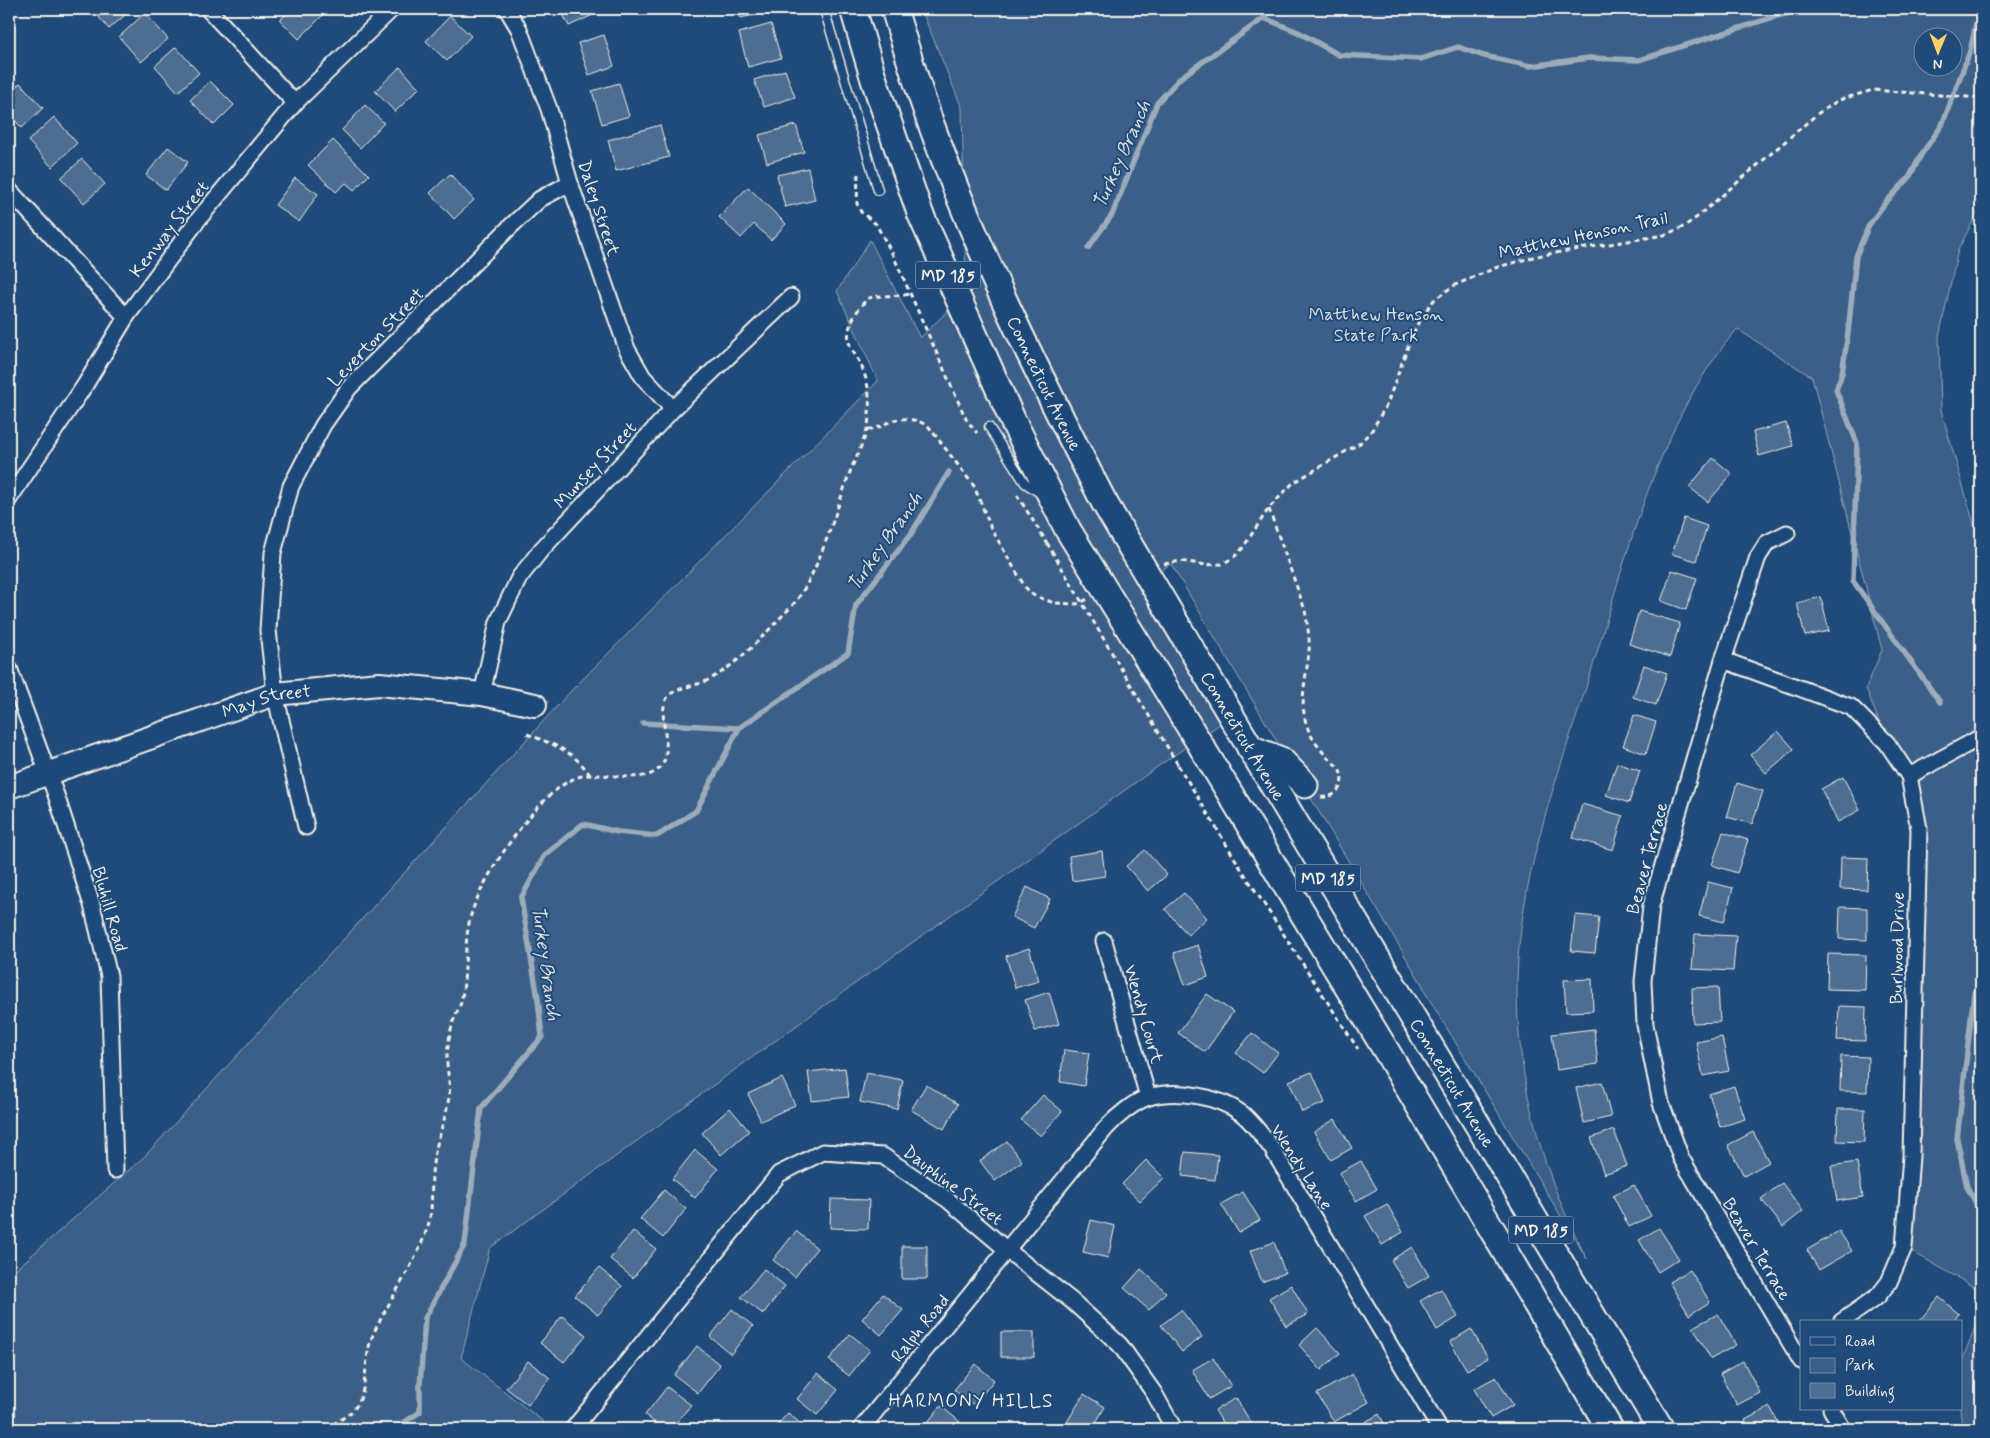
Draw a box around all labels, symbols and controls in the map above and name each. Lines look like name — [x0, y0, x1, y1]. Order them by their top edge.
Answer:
north arrow — [1912, 28, 1962, 78]
text: N — [1933, 55, 1943, 73]
water label: Turkey Branch — [1087, 96, 1157, 213]
street label: Daley Street — [571, 157, 625, 260]
street label: Kenway Street — [124, 176, 215, 283]
street label: Matthew Henson Trail — [1496, 206, 1670, 266]
road number: MD 185 — [916, 262, 980, 288]
street label: Leverton Street — [323, 283, 430, 393]
park label: Matthew Henson State Park — [1309, 303, 1443, 348]
street label: Connecticut Avenue — [1000, 313, 1087, 455]
street label: Munsey Street — [549, 417, 643, 515]
water label: Turkey Branch — [842, 487, 929, 596]
street label: Connecticut Avenue — [1194, 667, 1290, 806]
street label: May Street — [219, 680, 312, 725]
street label: Beaver Terrace — [1621, 799, 1675, 917]
street label: Bluhill Road — [85, 864, 133, 955]
road number: MD 185 — [1296, 864, 1360, 891]
street label: Burlwood Drive — [1885, 892, 1911, 1004]
water label: Turkey Branch — [525, 904, 566, 1023]
street label: Wendy Court — [1118, 962, 1169, 1067]
street label: Connecticut Avenue — [1403, 1014, 1500, 1152]
street label: Wendy Lane — [1264, 1120, 1338, 1215]
street label: Dauphine Street — [898, 1140, 1007, 1231]
street label: Beaver Terrace — [1716, 1194, 1796, 1305]
road number: MD 185 — [1508, 1216, 1574, 1244]
street label: Ralph Road — [886, 1290, 956, 1368]
legend — [1800, 1320, 1962, 1410]
text: Road — [1845, 1332, 1875, 1352]
text: Park — [1845, 1356, 1875, 1376]
text: Building — [1845, 1382, 1895, 1403]
district label: HARMONY HILLS — [889, 1389, 1053, 1414]

